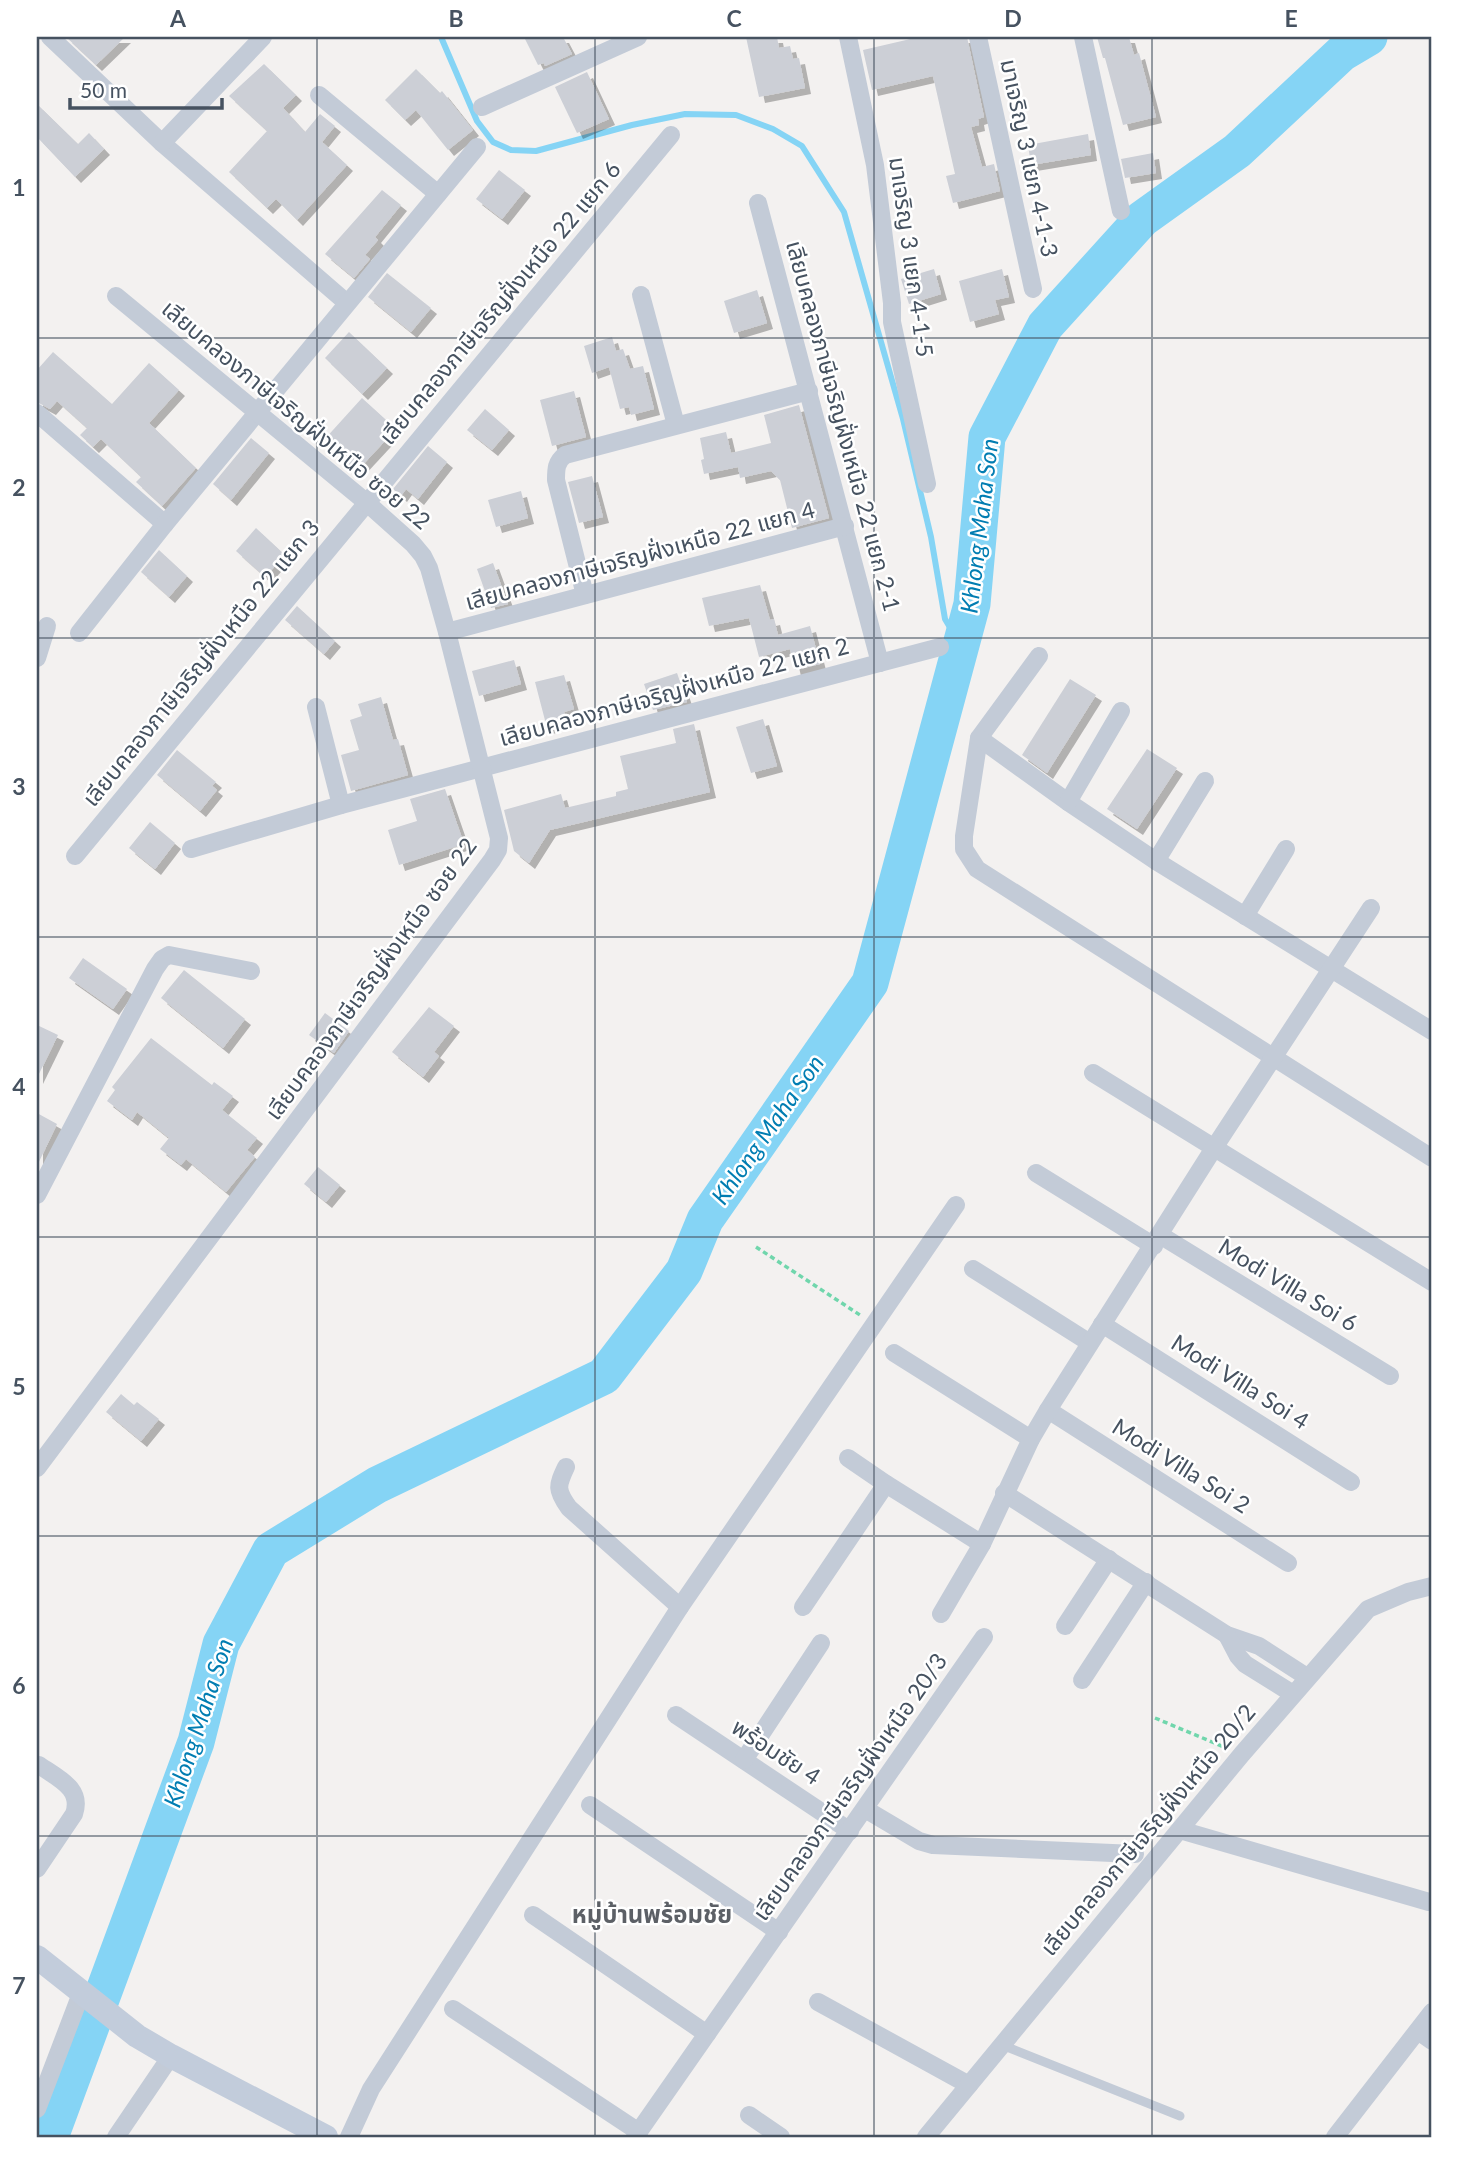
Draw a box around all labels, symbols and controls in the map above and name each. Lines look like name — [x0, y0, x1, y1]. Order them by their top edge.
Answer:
text: A — [169, 4, 187, 32]
text: B — [448, 4, 464, 32]
text: C — [726, 4, 742, 32]
text: D — [1004, 4, 1022, 32]
text: E — [1284, 4, 1298, 32]
street label: มาเจริญ 3 แยก 4-1-3 — [995, 56, 1065, 259]
scale bar — [70, 66, 222, 110]
text: 50 m — [80, 77, 127, 102]
street label: เลียบคลองภาษีเจริญฝั่งเหนือ 22 แยก 6 — [372, 155, 626, 450]
street label: มาเจริญ 3 แยก 4-1-5 — [884, 155, 940, 359]
text: 1 — [12, 173, 26, 201]
street label: เลียบคลองภาษีเจริญฝั่งเหนือ 22 แยก 2-1 — [781, 237, 907, 614]
street label: เลียบคลองภาษีเจริญฝั่งเหนือ ซอย 22 — [157, 294, 437, 535]
water label: Khlong Maha Son — [953, 437, 1004, 615]
text: 2 — [12, 473, 26, 501]
street label: เลียบคลองภาษีเจริญฝั่งเหนือ 22 แยก 4 — [462, 495, 818, 615]
street label: เลียบคลองภาษีเจริญฝั่งเหนือ 22 แยก 3 — [76, 513, 325, 811]
street label: เลียบคลองภาษีเจริญฝั่งเหนือ 22 แยก 2 — [496, 631, 852, 751]
text: 3 — [12, 772, 26, 800]
street label: เลียบคลองภาษีเจริญฝั่งเหนือ ซอย 22 — [258, 832, 482, 1125]
water label: Khlong Maha Son — [704, 1049, 829, 1209]
text: 4 — [12, 1072, 26, 1100]
street label: Modi Villa Soi 6 — [1214, 1232, 1363, 1337]
street label: Modi Villa Soi 4 — [1167, 1328, 1315, 1435]
text: 5 — [12, 1372, 26, 1400]
street label: Modi Villa Soi 2 — [1108, 1412, 1256, 1519]
water label: Khlong Maha Son — [157, 1634, 239, 1811]
street label: เลียบคลองภาษีเจริญฝั่งเหนือ 20/3 — [746, 1647, 952, 1925]
text: 6 — [12, 1671, 26, 1699]
street label: เลียบคลองภาษีเจริญฝั่งเหนือ 20/2 — [1034, 1698, 1261, 1961]
street label: พร้อมชัย 4 — [727, 1712, 826, 1790]
district label: หมู่บ้านพร้อมชัย — [572, 1899, 732, 1930]
text: 7 — [12, 1971, 26, 1999]

